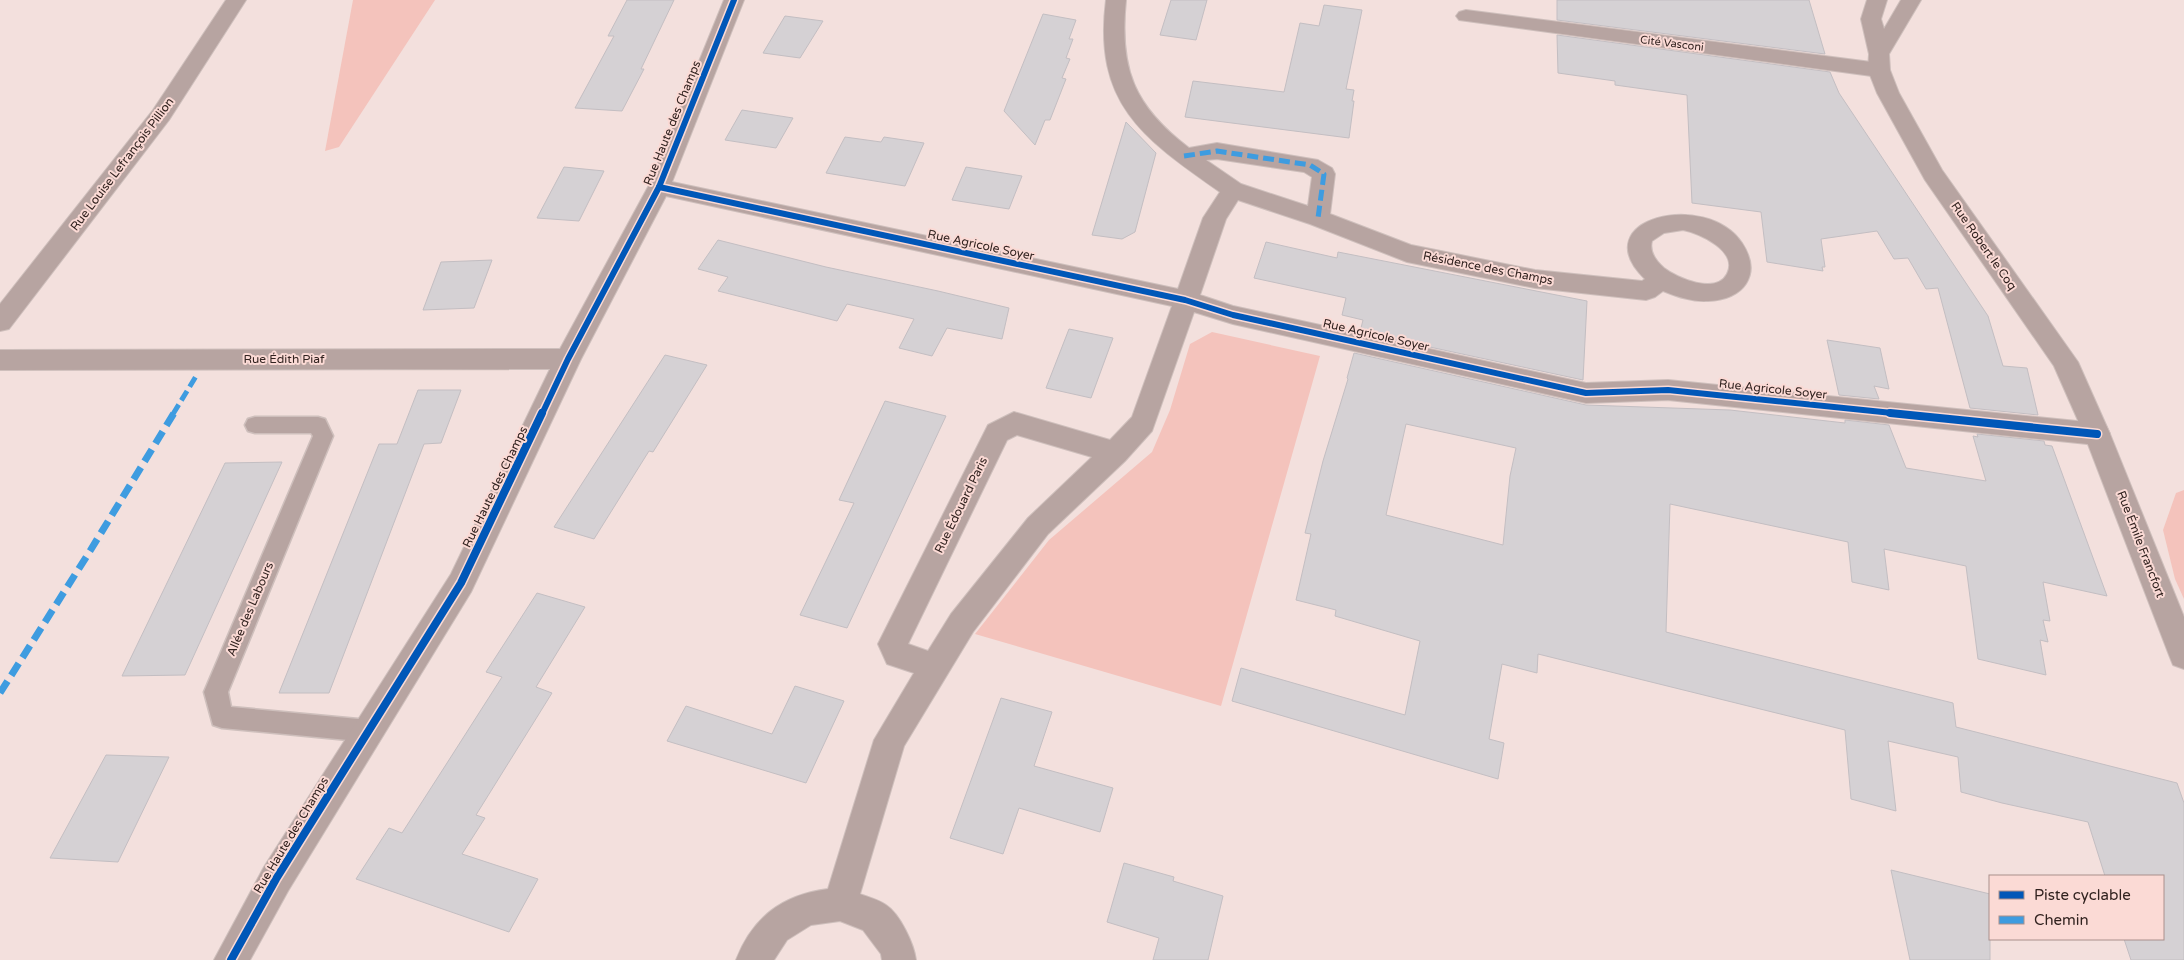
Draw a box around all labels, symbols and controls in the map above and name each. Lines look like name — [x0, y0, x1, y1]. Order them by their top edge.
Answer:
street label: Cité Vasconi — [1639, 33, 1705, 54]
street label: Rue Haute des Champs — [641, 58, 704, 187]
street label: Rue Louise Lefrançois Pillion — [67, 95, 177, 233]
street label: Rue Robert le Coq — [1948, 199, 2020, 293]
street label: Rue Agricole Soyer — [926, 227, 1036, 263]
street label: Résidence des Champs — [1422, 249, 1554, 288]
street label: Rue Agricole Soyer — [1322, 316, 1431, 354]
street label: Rue Édith Piaf — [244, 352, 325, 366]
street label: Rue Agricole Soyer — [1718, 376, 1828, 402]
street label: Rue Haute des Champs — [460, 424, 531, 550]
street label: Rue Édouard Paris — [932, 454, 990, 555]
street label: Rue Émile Francfort — [2114, 489, 2168, 600]
street label: Allée des Labours — [224, 560, 276, 658]
street label: Rue Haute des Champs — [251, 774, 331, 896]
legend — [1989, 875, 2164, 940]
text: Piste cyclable — [2034, 886, 2131, 904]
text: Chemin — [2034, 911, 2089, 929]

